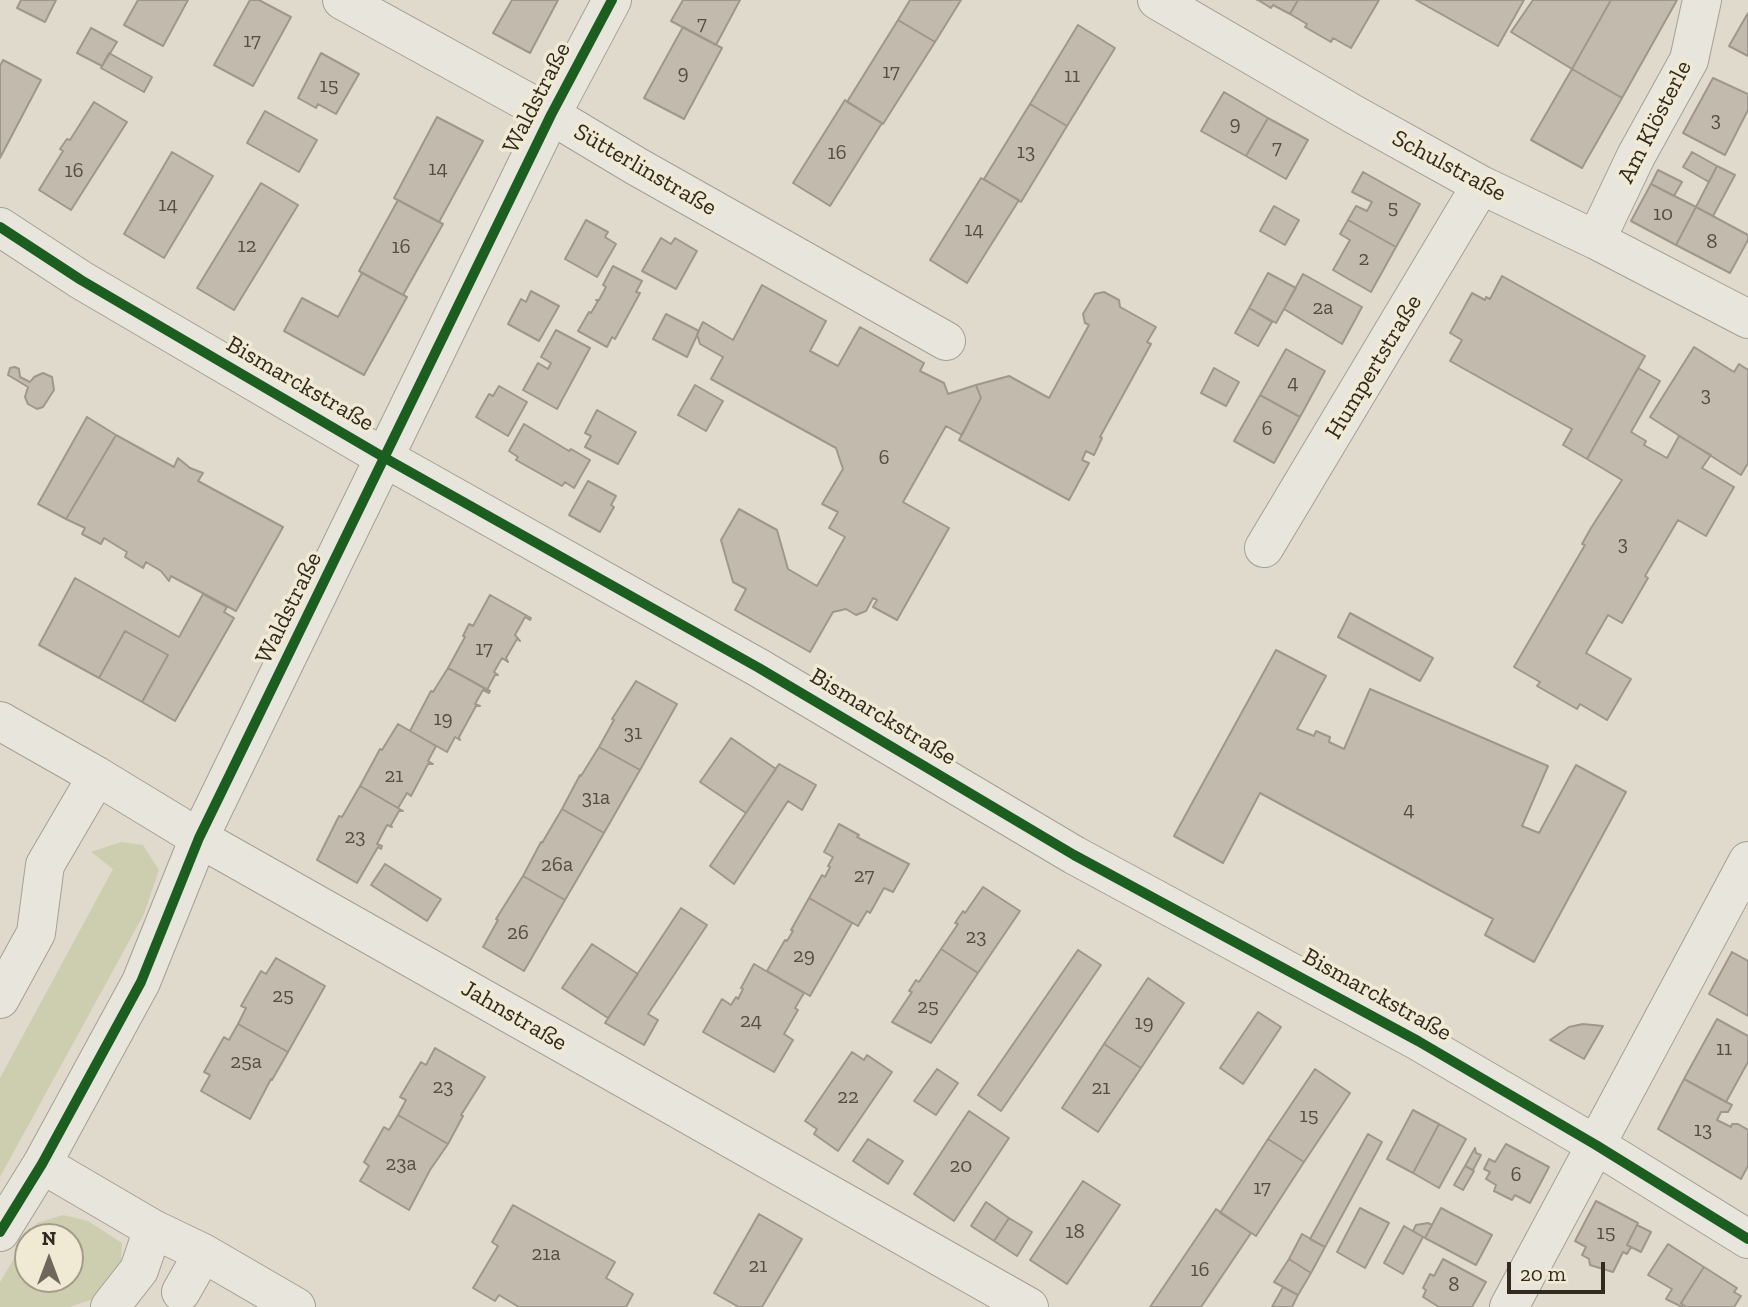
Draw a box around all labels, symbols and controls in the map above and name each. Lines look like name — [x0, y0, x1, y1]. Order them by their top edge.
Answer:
house number: 7 — [697, 11, 707, 37]
house number: 17 — [243, 28, 261, 54]
street label: Waldstraße — [497, 38, 577, 158]
street label: Am Klösterle — [1612, 56, 1698, 188]
house number: 17 — [882, 59, 900, 85]
house number: 9 — [677, 60, 689, 86]
house number: 11 — [1064, 63, 1080, 89]
house number: 15 — [320, 73, 338, 99]
house number: 3 — [1711, 107, 1721, 133]
house number: 9 — [1229, 111, 1241, 137]
street label: Sütterlinstraße — [568, 117, 722, 223]
street label: Schulstraße — [1387, 124, 1511, 208]
house number: 7 — [1272, 135, 1282, 161]
house number: 13 — [1017, 139, 1035, 165]
house number: 16 — [827, 140, 847, 166]
house number: 14 — [428, 156, 448, 182]
house number: 16 — [64, 158, 84, 184]
house number: 14 — [158, 192, 178, 218]
house number: 5 — [1388, 195, 1398, 221]
house number: 10 — [1653, 201, 1673, 227]
house number: 14 — [964, 217, 984, 243]
house number: 8 — [1706, 229, 1718, 255]
house number: 12 — [238, 233, 256, 259]
house number: 16 — [391, 234, 411, 260]
house number: 2 — [1359, 246, 1369, 272]
street label: Humpertstraße — [1320, 290, 1428, 444]
house number: 2a — [1313, 295, 1333, 321]
street label: Bismarckstraße — [221, 330, 379, 438]
house number: 4 — [1287, 370, 1299, 396]
house number: 3 — [1701, 382, 1711, 408]
house number: 6 — [1261, 416, 1273, 442]
house number: 6 — [878, 445, 890, 471]
house number: 3 — [1618, 531, 1628, 557]
street label: Waldstraße — [250, 548, 328, 668]
house number: 17 — [475, 636, 493, 662]
street label: Bismarckstraße — [805, 662, 961, 772]
house number: 19 — [433, 706, 453, 732]
house number: 31 — [624, 720, 642, 746]
house number: 21 — [385, 763, 403, 789]
house number: 31a — [582, 785, 610, 811]
house number: 4 — [1403, 797, 1415, 823]
house number: 23 — [344, 824, 366, 850]
house number: 26a — [541, 852, 573, 878]
house number: 27 — [854, 863, 874, 889]
house number: 26 — [507, 920, 529, 946]
house number: 23 — [965, 924, 987, 950]
street label: Bismarckstraße — [1298, 942, 1456, 1048]
house number: 29 — [793, 943, 815, 969]
street label: Jahnstraße — [456, 974, 572, 1058]
house number: 25 — [272, 983, 294, 1009]
house number: 25 — [917, 994, 939, 1020]
house number: 24 — [740, 1008, 762, 1034]
house number: 19 — [1134, 1010, 1154, 1036]
house number: 11 — [1716, 1036, 1732, 1062]
house number: 25a — [230, 1049, 262, 1075]
house number: 23 — [432, 1074, 454, 1100]
house number: 21 — [1092, 1075, 1110, 1101]
house number: 22 — [837, 1084, 859, 1110]
house number: 15 — [1300, 1103, 1318, 1129]
house number: 13 — [1694, 1117, 1712, 1143]
house number: 23a — [385, 1151, 417, 1177]
house number: 20 — [950, 1153, 972, 1179]
house number: 6 — [1510, 1162, 1522, 1188]
house number: 17 — [1253, 1175, 1271, 1201]
house number: 18 — [1065, 1219, 1085, 1245]
house number: 15 — [1597, 1220, 1615, 1246]
north arrow — [14, 1223, 84, 1293]
text: N — [42, 1227, 56, 1250]
house number: 21a — [531, 1241, 561, 1267]
scale bar — [1510, 1248, 1608, 1292]
house number: 21 — [749, 1253, 767, 1279]
house number: 16 — [1190, 1257, 1210, 1283]
text: 20 m — [1520, 1261, 1566, 1286]
house number: 8 — [1448, 1272, 1460, 1298]

